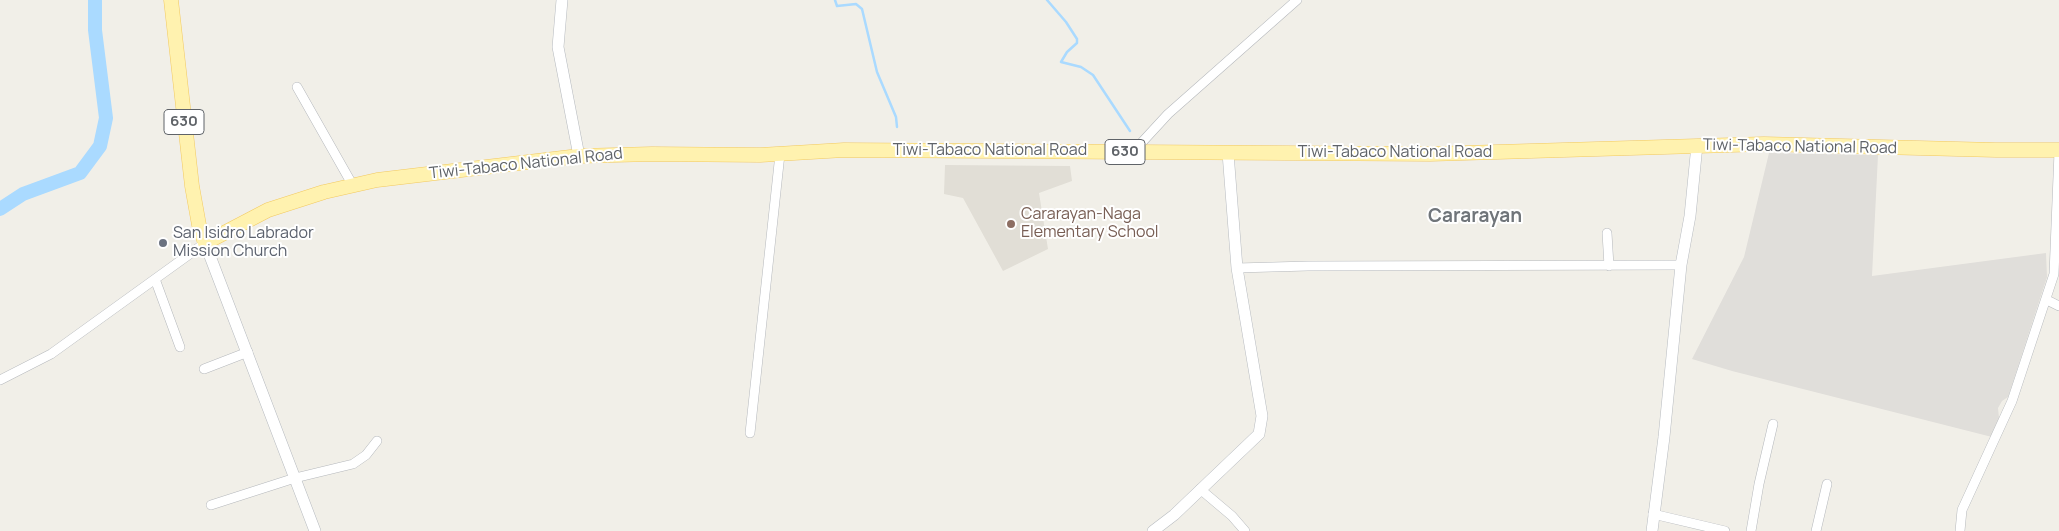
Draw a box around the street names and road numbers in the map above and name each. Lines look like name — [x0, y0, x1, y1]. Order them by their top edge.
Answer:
road number: 630 — [164, 110, 204, 134]
street label: Tiwi-Tabaco National Road — [1703, 136, 1897, 158]
road number: 630 — [1105, 140, 1145, 164]
street label: Tiwi-Tabaco National Road — [893, 141, 1087, 161]
street label: Tiwi-Tabaco National Road — [1298, 143, 1492, 163]
street label: Tiwi-Tabaco National Road — [428, 144, 624, 184]

